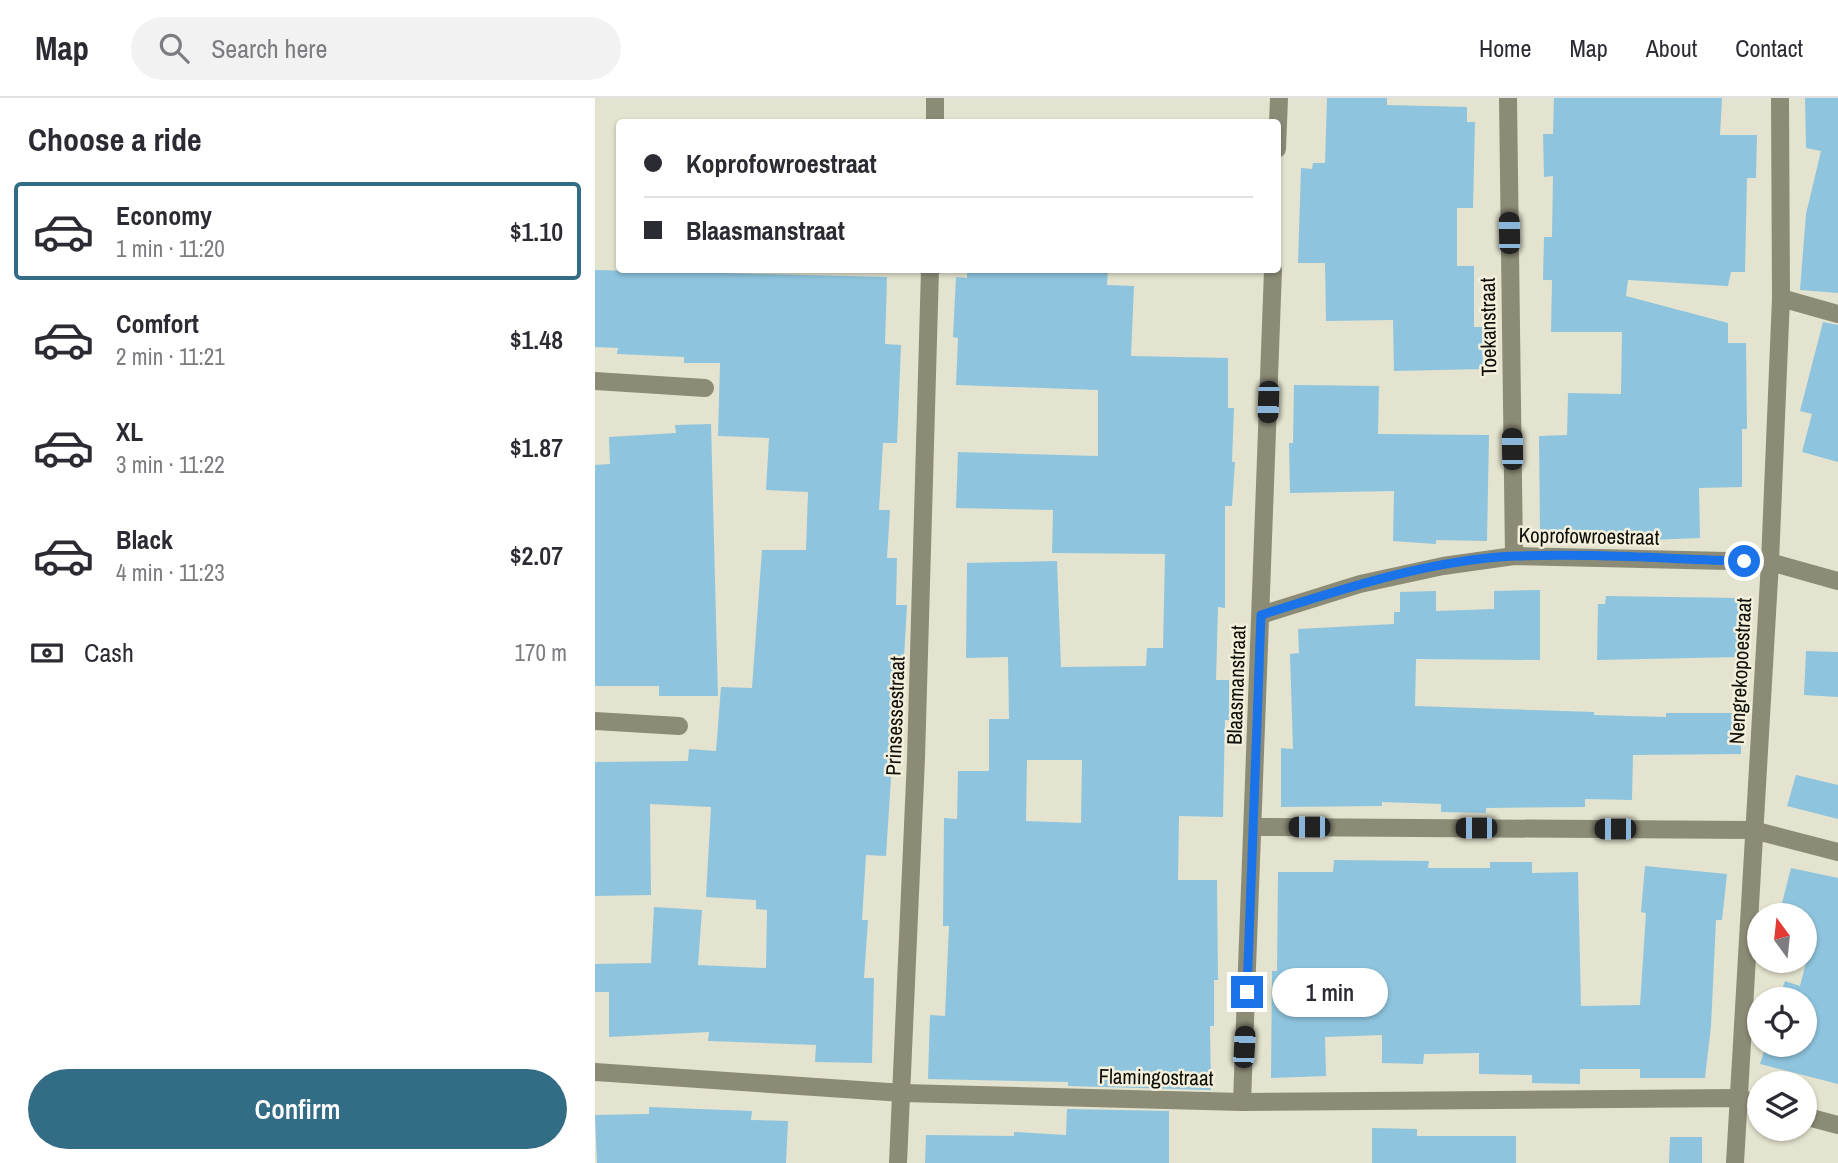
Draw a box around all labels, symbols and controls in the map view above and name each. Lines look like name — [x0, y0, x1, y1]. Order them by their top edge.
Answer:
search box — [131, 17, 621, 80]
text: Map — [35, 26, 89, 70]
icon: search — [155, 29, 193, 67]
text: Search here — [211, 31, 327, 66]
text: Home — [1479, 32, 1531, 64]
text: Map — [1569, 32, 1608, 64]
text: About — [1646, 32, 1697, 64]
text: Contact — [1735, 32, 1803, 64]
text: Choose a ride — [28, 118, 202, 161]
text: Koprofowroestraat — [686, 146, 877, 181]
text: Economy — [116, 198, 212, 233]
icon: car — [32, 200, 95, 263]
car — [1499, 212, 1520, 254]
text: Blaasmanstraat — [686, 213, 845, 248]
text: $1.10 — [510, 214, 563, 249]
text: 1 min · 11:20 — [116, 233, 225, 264]
street label: Toekanstraat — [1473, 277, 1503, 377]
text: Comfort — [116, 306, 199, 341]
icon: car — [32, 308, 95, 371]
text: $1.48 — [510, 322, 563, 357]
text: 2 min · 11:21 — [116, 341, 225, 372]
car — [1257, 381, 1280, 423]
text: XL — [116, 414, 143, 449]
icon: car — [32, 416, 95, 479]
car — [1502, 428, 1523, 470]
text: $1.87 — [510, 430, 563, 465]
text: 3 min · 11:22 — [116, 449, 225, 480]
street label: Koprofowroestraat — [1518, 520, 1660, 552]
text: Black — [116, 522, 173, 557]
icon: car — [32, 524, 95, 587]
text: $2.07 — [510, 538, 563, 573]
route start — [1728, 545, 1760, 577]
text: 4 min · 11:23 — [116, 557, 225, 588]
street label: Nengrekopoestraat — [1722, 597, 1758, 745]
street label: Blaasmanstraat — [1219, 625, 1253, 745]
icon: cash — [28, 634, 66, 672]
text: Cash — [84, 635, 134, 670]
text: 170 m — [515, 637, 567, 668]
street label: Prinsessestraat — [878, 656, 912, 776]
car — [1289, 817, 1331, 838]
car — [1456, 818, 1498, 839]
car — [1595, 819, 1637, 840]
north arrow — [1747, 903, 1817, 973]
map controls — [1747, 903, 1817, 1141]
callout: 1 min — [1271, 968, 1387, 1016]
route end — [1231, 976, 1263, 1008]
text: 1 min — [1306, 977, 1354, 1008]
button: locate — [1747, 987, 1817, 1057]
car — [1233, 1025, 1256, 1069]
street label: Flamingostraat — [1098, 1061, 1214, 1093]
button: Confirm — [28, 1069, 567, 1149]
button: layers — [1747, 1071, 1817, 1141]

